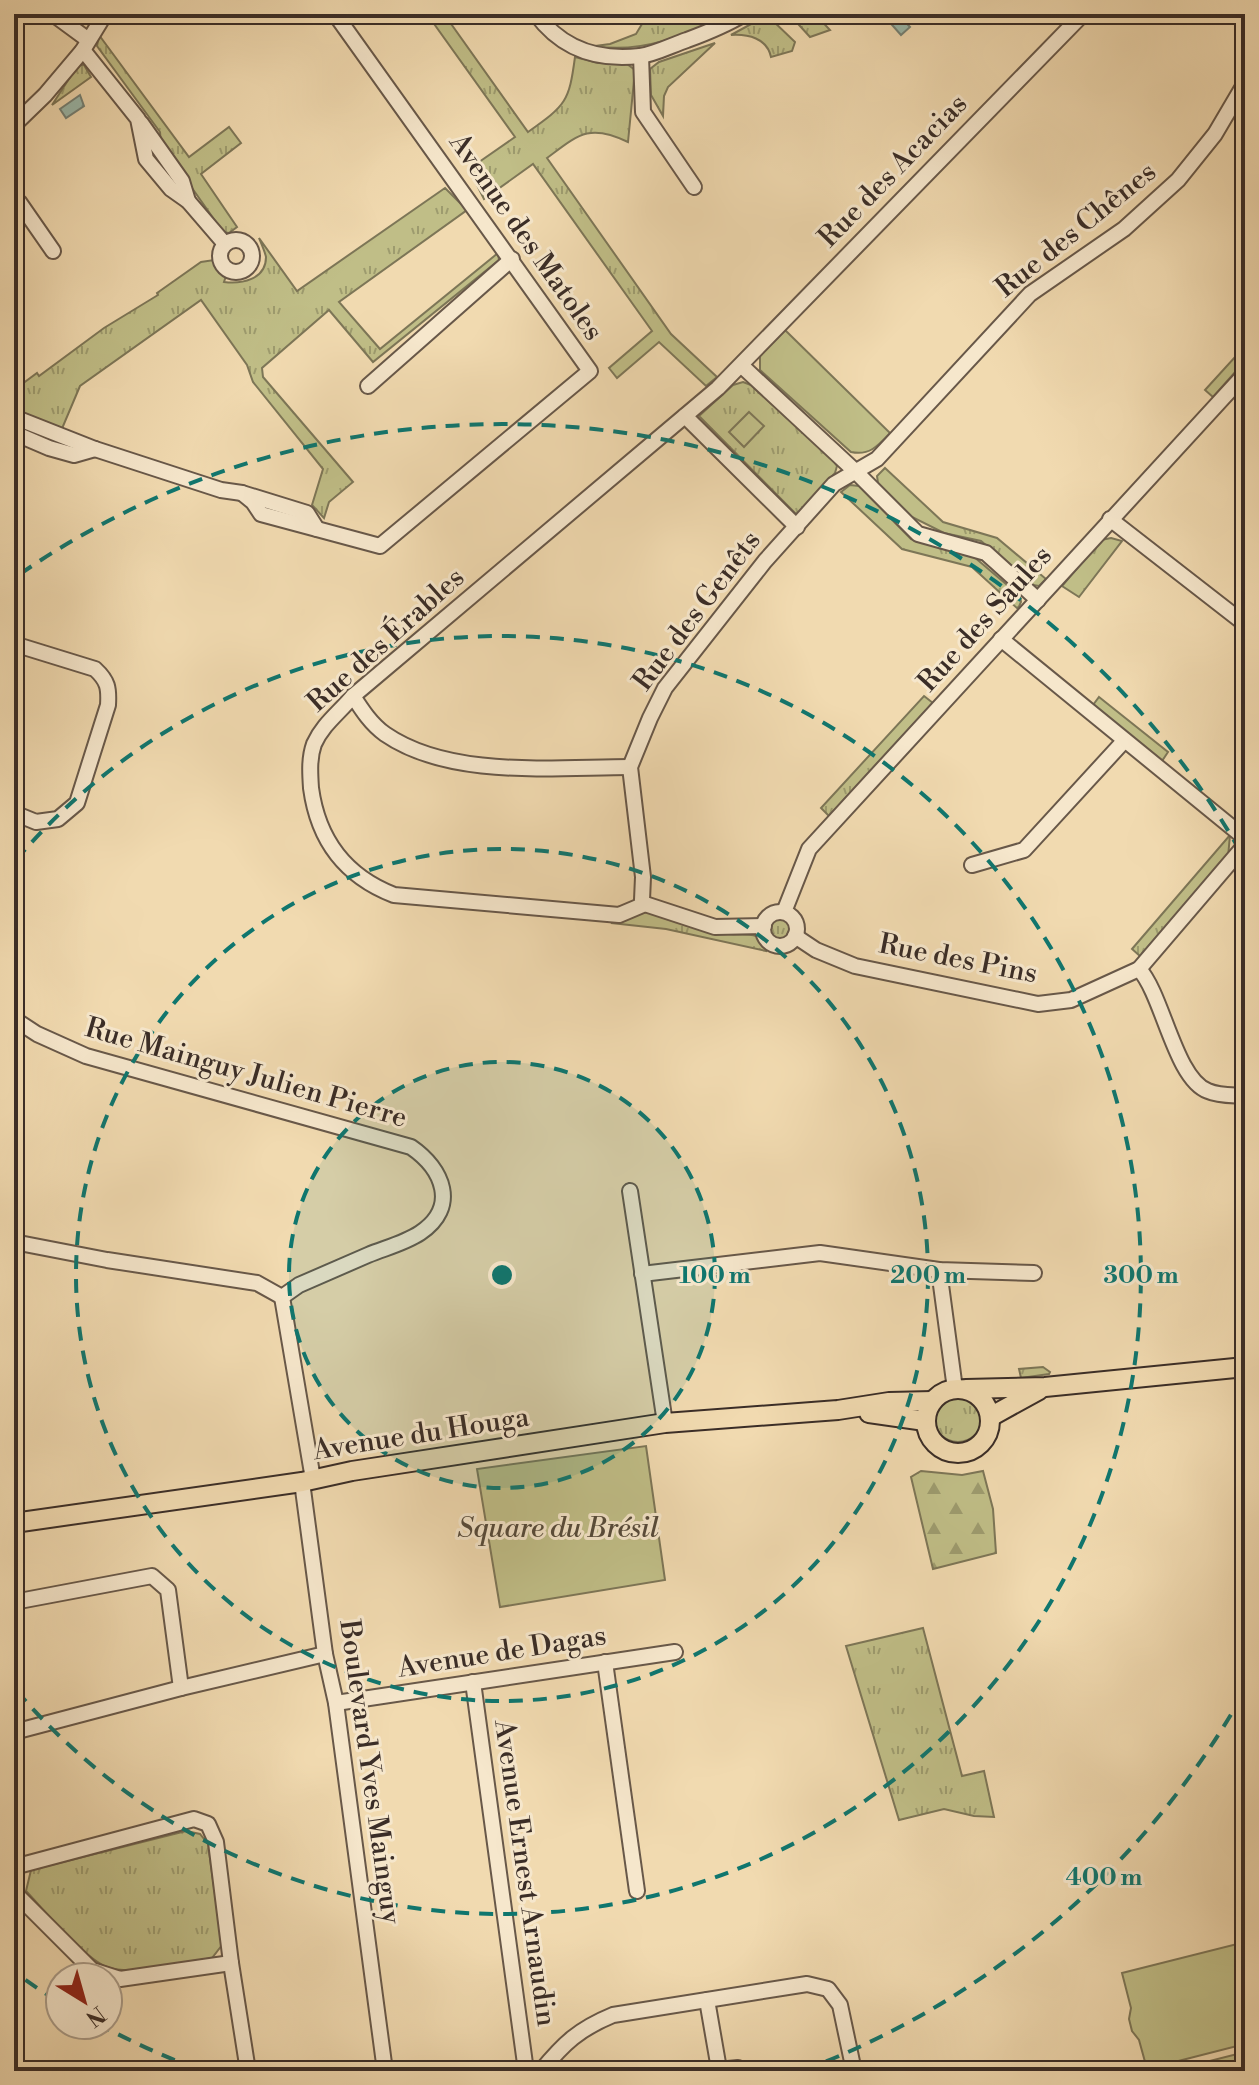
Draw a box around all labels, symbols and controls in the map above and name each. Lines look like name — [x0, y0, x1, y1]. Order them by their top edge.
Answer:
street label: Rue des Acacias — [811, 87, 975, 255]
street label: Avenue des Matoles — [441, 126, 611, 347]
street label: Rue des Chênes — [989, 155, 1163, 305]
street label: Rue des Genêts — [626, 524, 768, 698]
street label: Rue des Saules — [910, 539, 1060, 699]
street label: Rue des Érables — [299, 559, 472, 720]
street label: Rue des Pins — [876, 926, 1040, 992]
street label: Rue Mainguy Julien Pierre — [81, 1010, 411, 1136]
centre of rings — [488, 1261, 516, 1289]
text: 100 m — [679, 1261, 751, 1291]
text: 200 m — [890, 1261, 966, 1291]
text: 300 m — [1103, 1261, 1179, 1291]
street label: Avenue du Houga — [309, 1399, 532, 1469]
park label: Square du Brésil — [457, 1511, 659, 1546]
street label: Boulevard Yves Mainguy — [331, 1617, 409, 1927]
street label: Avenue de Dagas — [394, 1618, 609, 1686]
street label: Avenue Ernest Arnaudin — [486, 1716, 564, 2029]
text: 400 m — [1066, 1863, 1142, 1893]
north arrow — [44, 1961, 124, 2041]
text: N — [80, 2000, 110, 2032]

